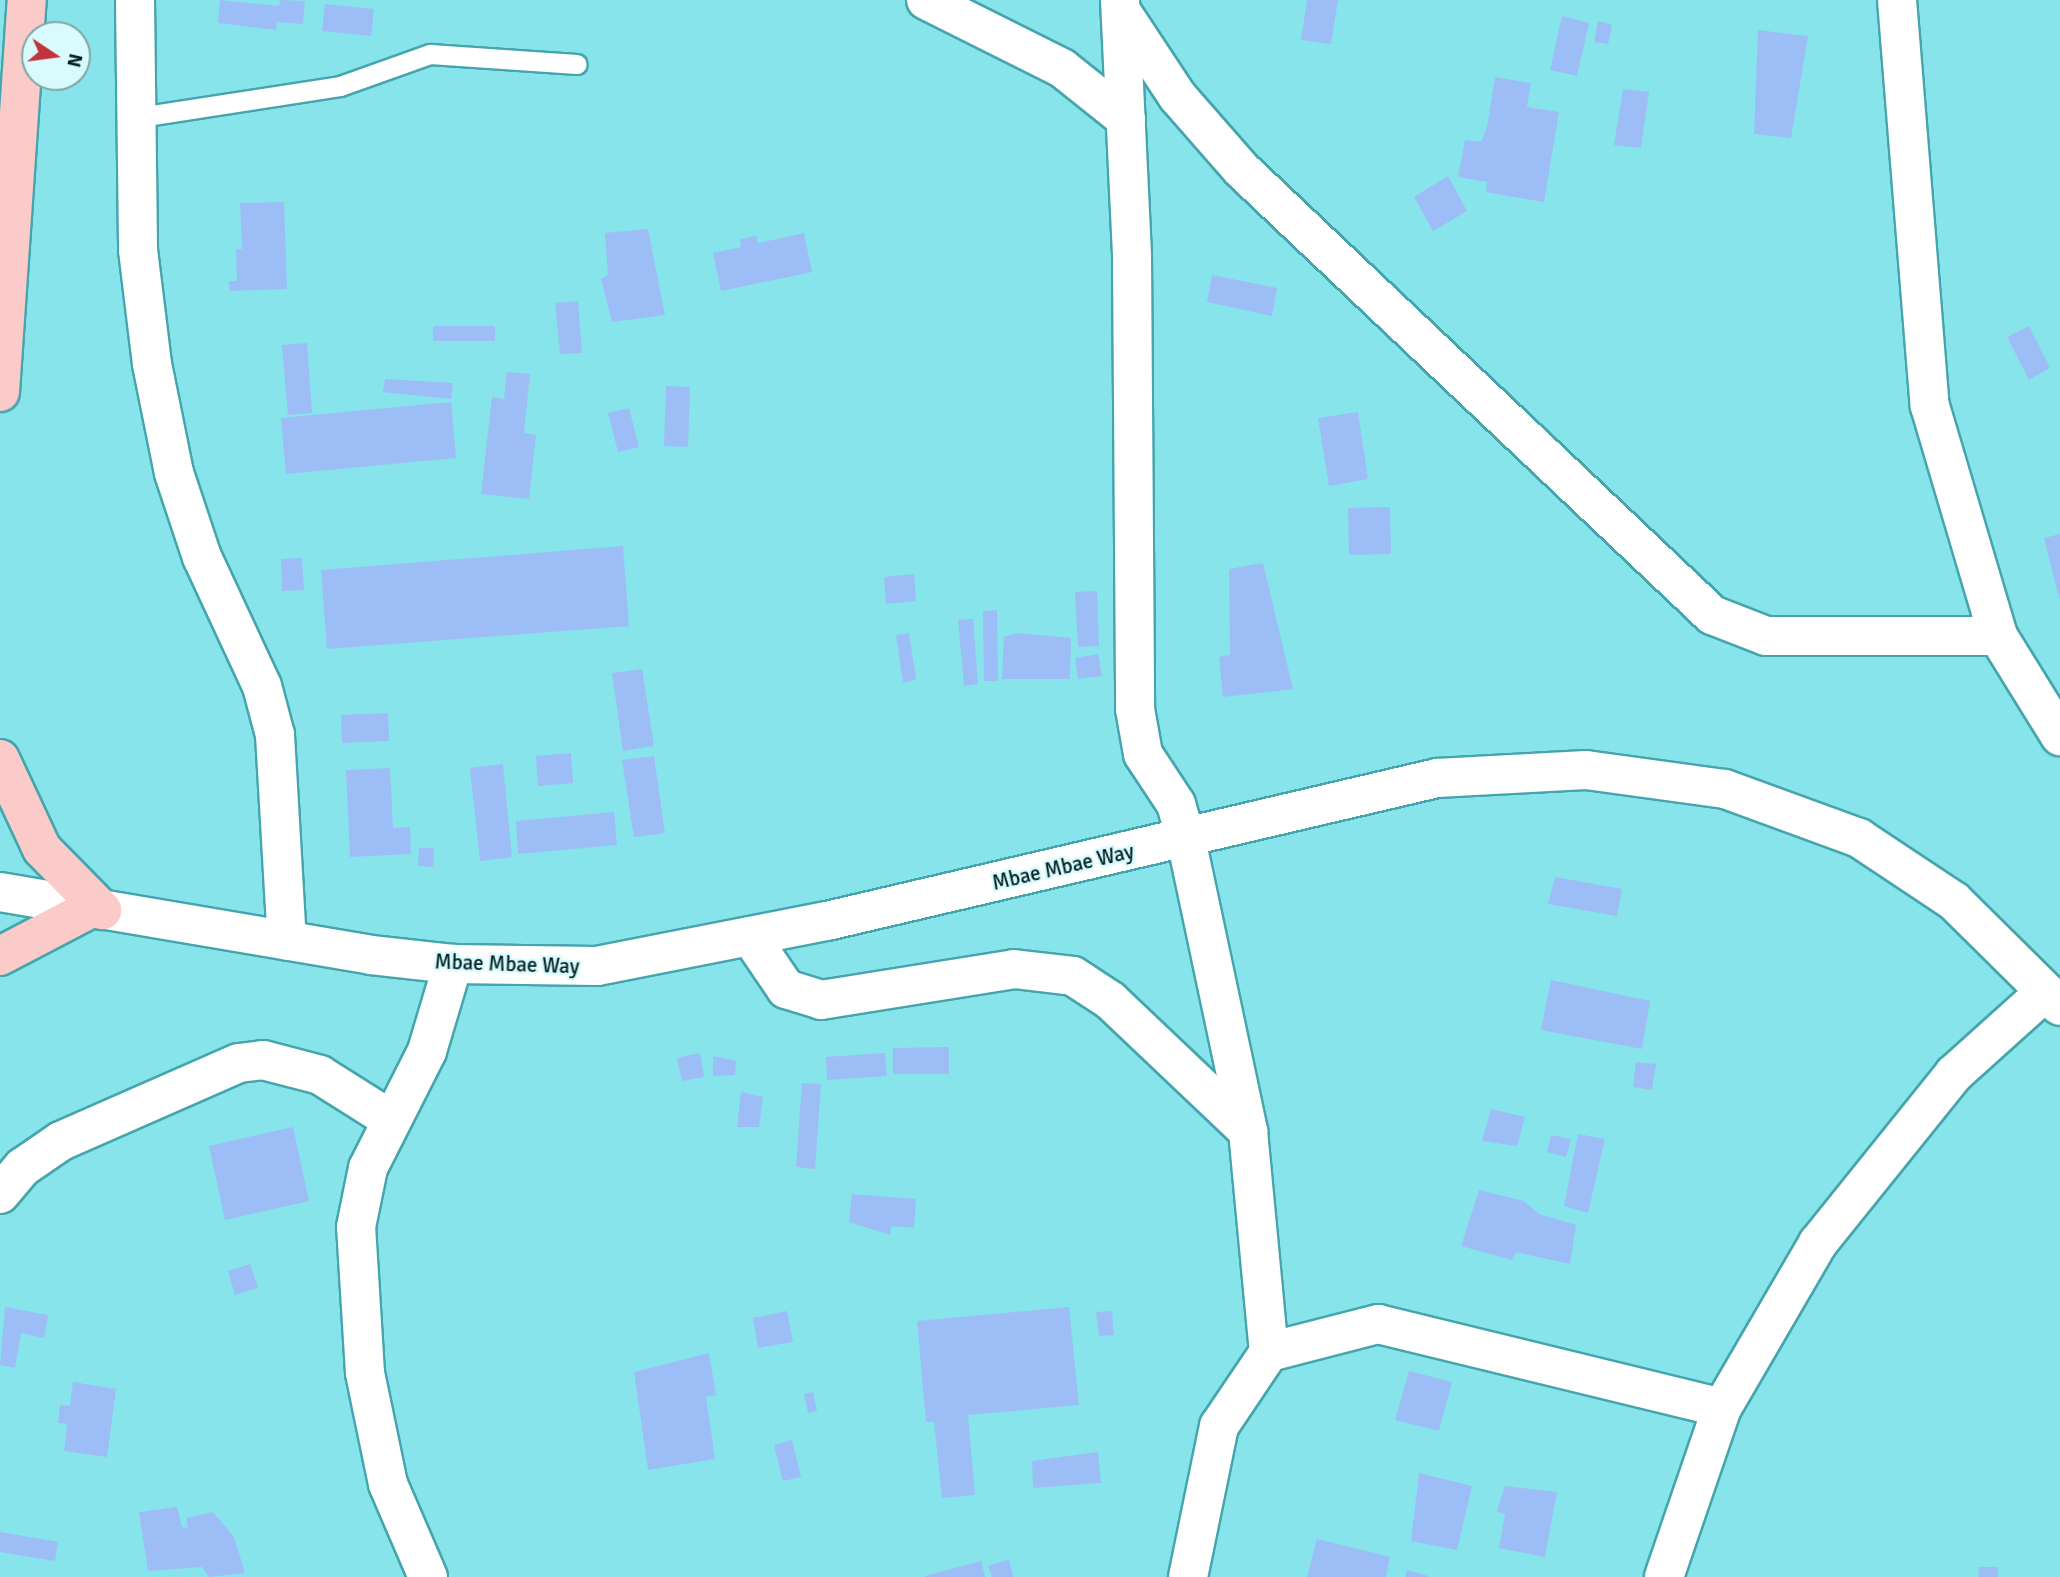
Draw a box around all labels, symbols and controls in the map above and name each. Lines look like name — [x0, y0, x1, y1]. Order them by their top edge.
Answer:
north arrow — [21, 21, 91, 91]
text: N — [61, 51, 88, 69]
street label: Mbae Mbae Way — [990, 838, 1136, 896]
street label: Mbae Mbae Way — [434, 949, 580, 979]

